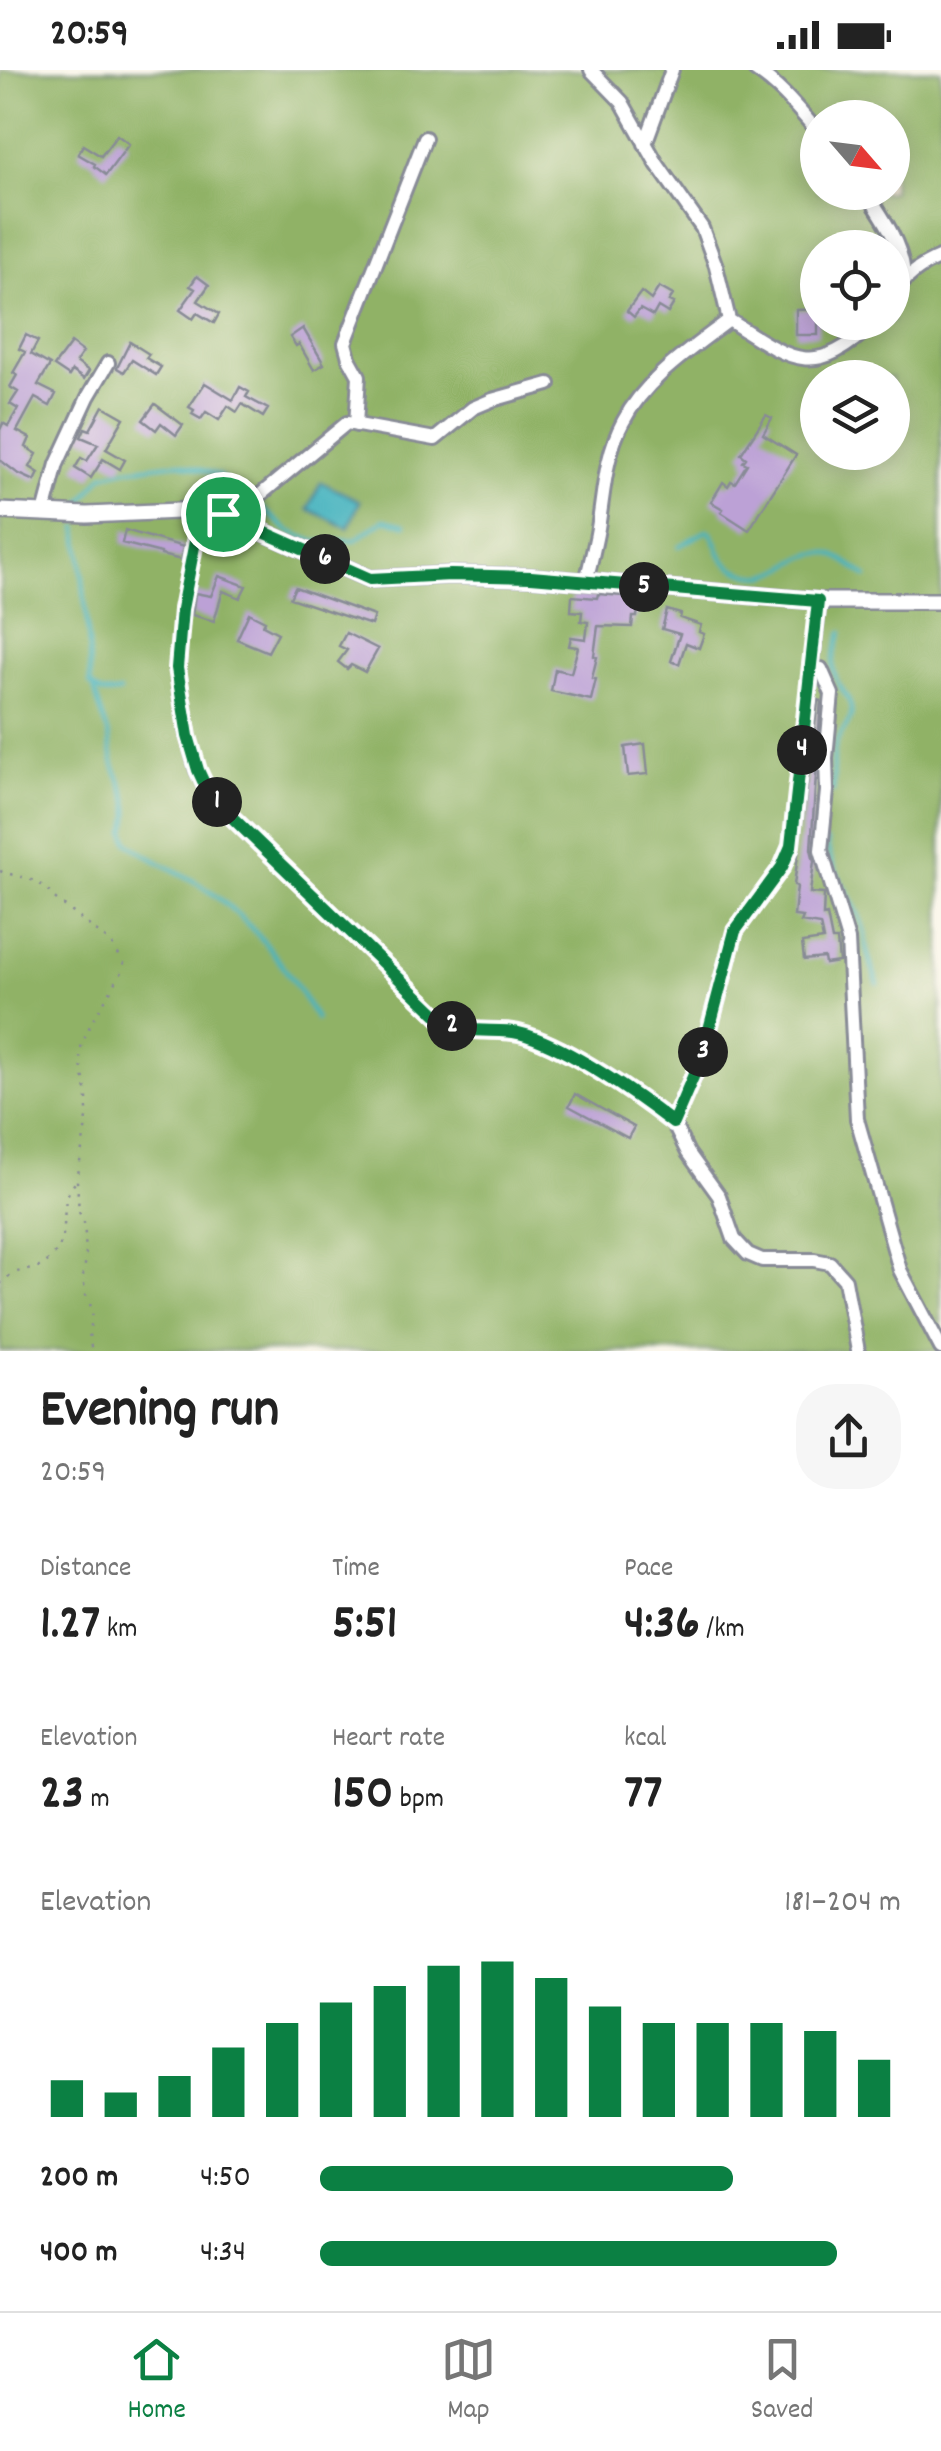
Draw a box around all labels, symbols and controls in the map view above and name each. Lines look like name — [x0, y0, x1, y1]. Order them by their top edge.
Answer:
text: 20:59 — [50, 8, 129, 63]
north arrow — [800, 100, 910, 210]
map controls — [800, 100, 910, 470]
button: locate — [800, 230, 910, 340]
button: layers — [800, 360, 910, 470]
pin — [181, 472, 266, 557]
icon: arrive — [196, 487, 251, 542]
pin: 6 — [300, 534, 350, 584]
text: 6 — [318, 539, 332, 579]
pin: 5 — [619, 562, 669, 612]
text: 5 — [638, 567, 650, 607]
pin: 4 — [777, 725, 827, 775]
text: 4 — [796, 730, 808, 770]
pin: 1 — [192, 777, 242, 827]
text: 1 — [214, 782, 220, 822]
pin: 2 — [427, 1001, 477, 1051]
text: 2 — [446, 1006, 458, 1046]
pin: 3 — [678, 1027, 728, 1077]
text: 3 — [697, 1032, 709, 1072]
text: Evening run — [40, 1374, 279, 1453]
button: share — [796, 1384, 901, 1489]
text: 20:59 — [40, 1451, 106, 1497]
text: Distance — [40, 1550, 131, 1590]
text: Time — [332, 1550, 380, 1590]
text: Pace — [624, 1550, 673, 1590]
text: 1.27 — [40, 1590, 100, 1662]
text: 5:51 — [332, 1590, 398, 1662]
text: 4:36 — [624, 1590, 700, 1662]
text: km — [100, 1611, 137, 1651]
text: /km — [700, 1611, 745, 1651]
text: Elevation — [40, 1720, 137, 1760]
text: Heart rate — [332, 1720, 445, 1760]
text: kcal — [624, 1720, 667, 1760]
text: 23 — [40, 1760, 84, 1832]
text: 150 — [332, 1760, 393, 1832]
text: 77 — [624, 1760, 662, 1832]
text: m — [84, 1781, 110, 1821]
text: bpm — [393, 1781, 444, 1821]
text: Elevation — [40, 1881, 151, 1927]
text: 181–204 m — [784, 1881, 901, 1927]
text: 200 m — [40, 2156, 118, 2202]
text: 4:50 — [200, 2156, 251, 2202]
text: 400 m — [40, 2231, 117, 2277]
text: 4:34 — [200, 2231, 246, 2277]
tab: Home — [128, 2332, 186, 2432]
tab: Map — [441, 2332, 496, 2432]
tab: Saved — [751, 2332, 813, 2432]

